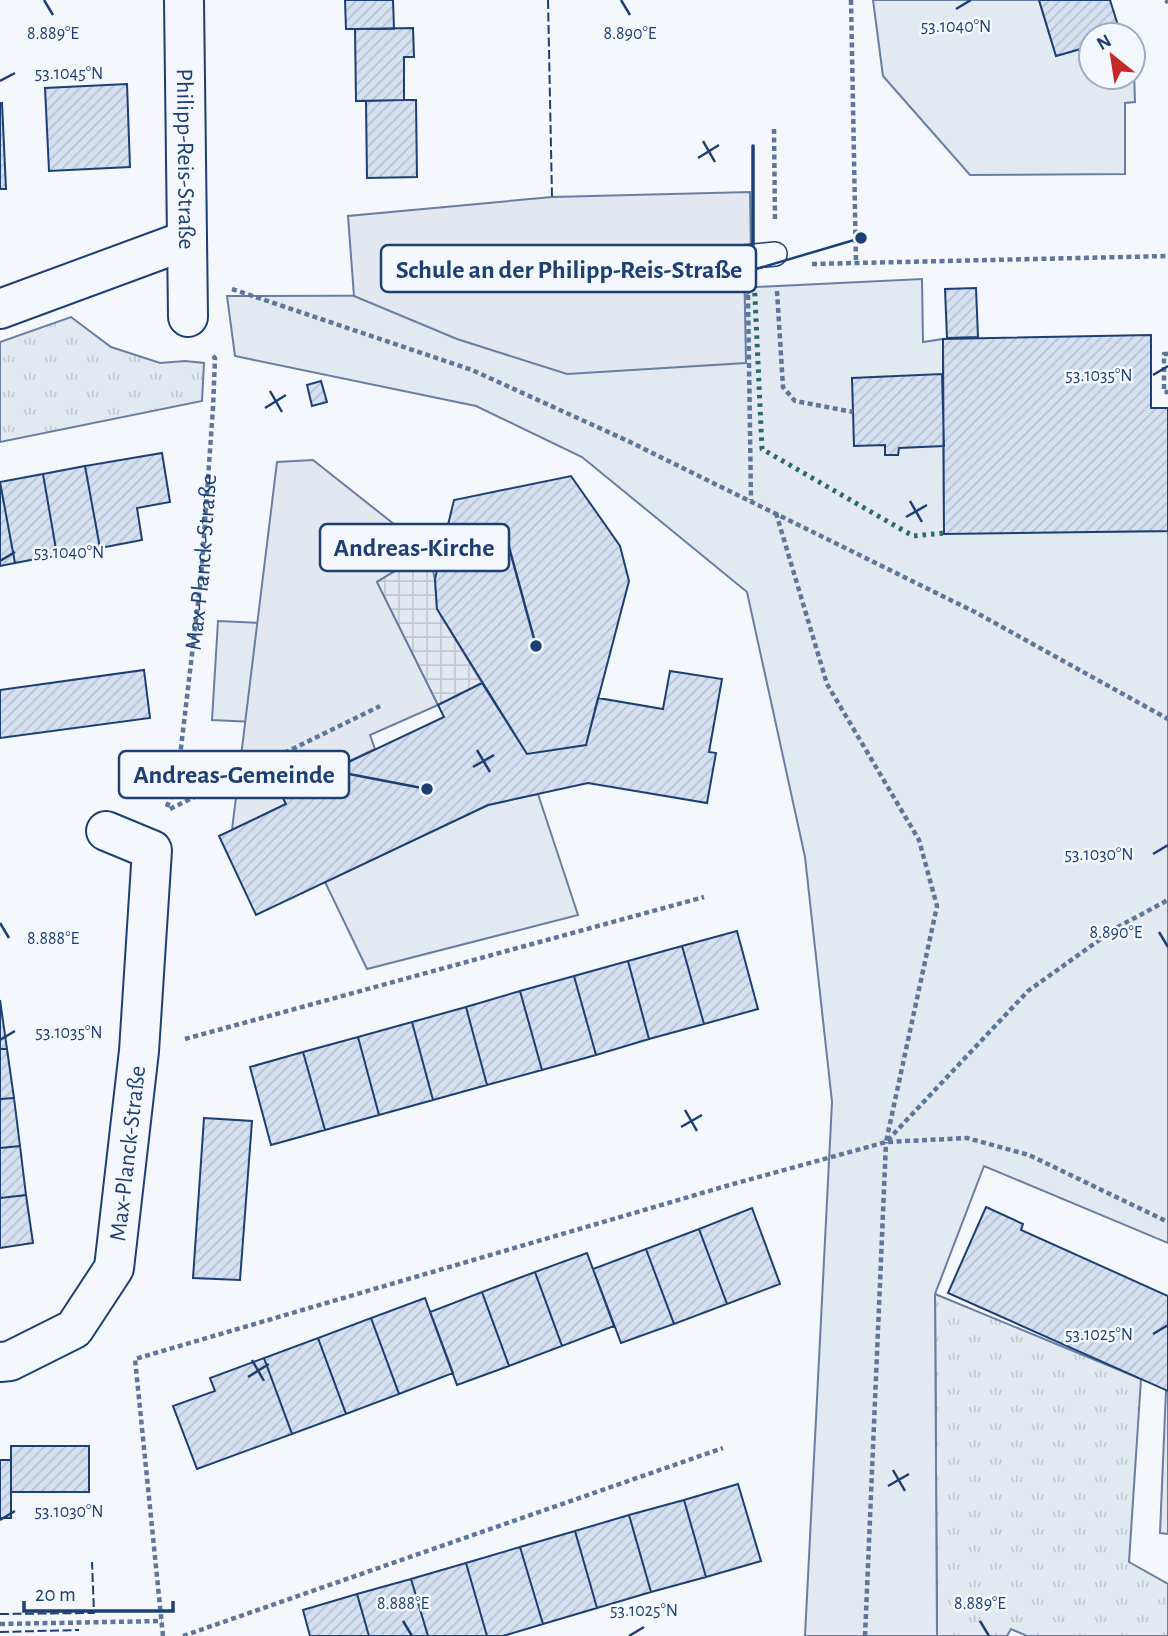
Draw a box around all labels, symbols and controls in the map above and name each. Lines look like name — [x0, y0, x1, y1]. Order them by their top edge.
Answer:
text: 53.1040°N — [921, 18, 991, 36]
north arrow — [1077, 21, 1147, 91]
text: 8.889°E — [27, 25, 79, 43]
text: 8.890°E — [603, 25, 657, 43]
text: N — [1094, 31, 1115, 54]
text: 53.1045°N — [35, 65, 103, 83]
street label: Philipp-Reis-Straße — [172, 68, 198, 250]
callout: Schule an der Philipp-Reis-Straße — [381, 245, 756, 292]
text: Schule an der Philipp-Reis-Straße — [396, 257, 742, 283]
text: 53.1035°N — [1065, 367, 1133, 385]
street label: Max-Planck-Straße — [182, 473, 221, 651]
callout: Andreas-Kirche — [320, 524, 509, 571]
text: Andreas-Kirche — [334, 535, 494, 561]
text: 53.1040°N — [34, 544, 104, 562]
callout: Andreas-Gemeinde — [119, 751, 349, 798]
text: Andreas-Gemeinde — [133, 762, 335, 788]
text: 53.1030°N — [1064, 846, 1134, 864]
text: 8.890°E — [1089, 924, 1143, 942]
text: 8.888°E — [27, 930, 79, 948]
text: 53.1035°N — [35, 1024, 103, 1042]
street label: Max-Planck-Straße — [106, 1064, 150, 1243]
text: 53.1025°N — [1065, 1326, 1133, 1344]
text: 53.1030°N — [34, 1503, 104, 1521]
scale bar — [24, 1570, 173, 1614]
text: 20 m — [35, 1584, 76, 1605]
text: 8.888°E — [377, 1595, 429, 1613]
text: 8.889°E — [954, 1595, 1006, 1613]
text: 53.1025°N — [610, 1602, 678, 1620]

